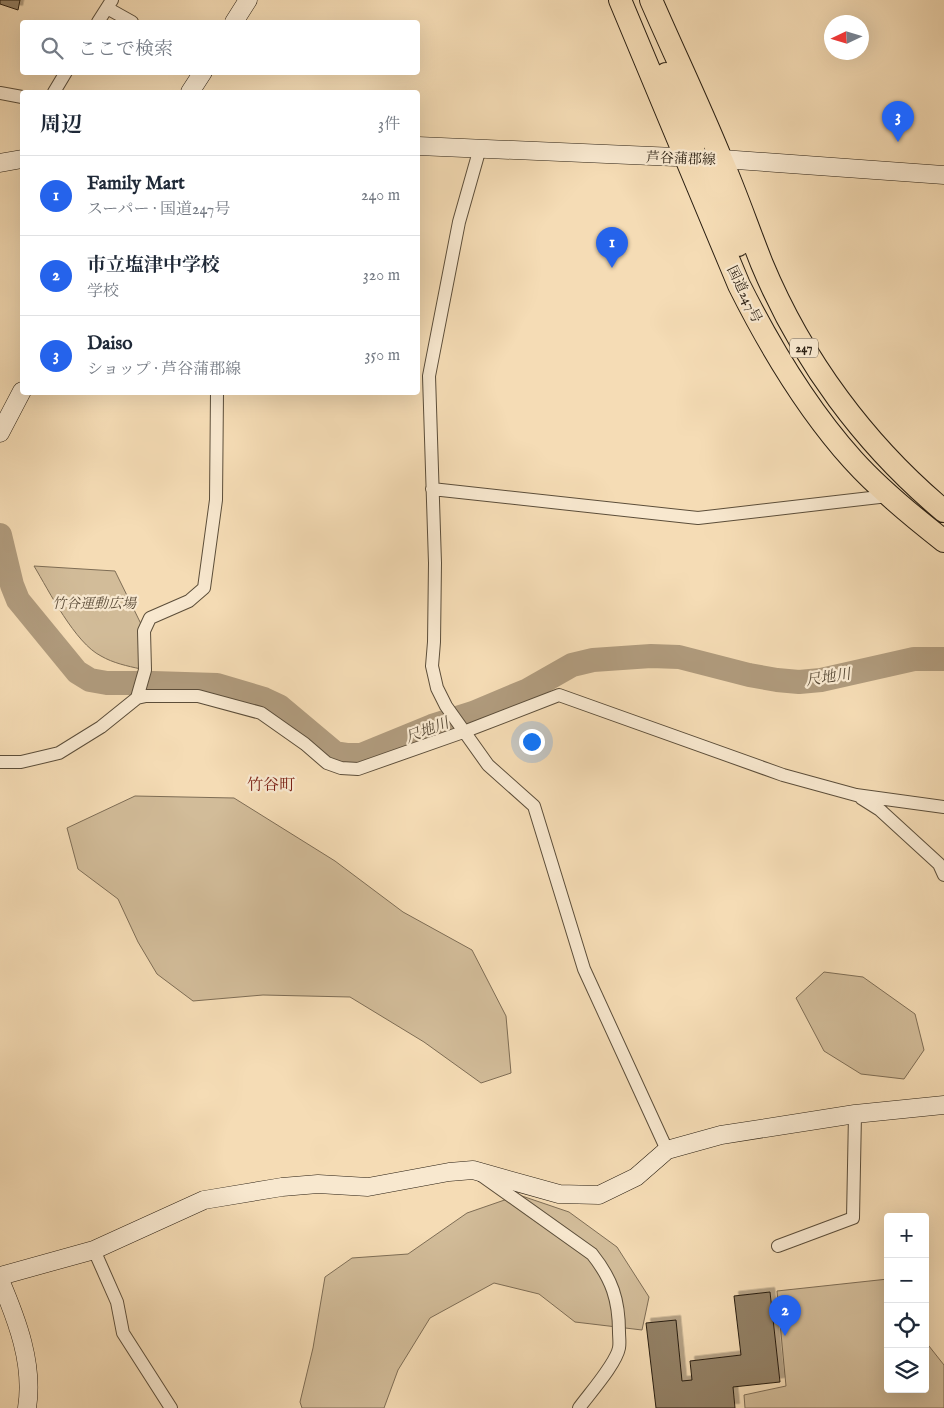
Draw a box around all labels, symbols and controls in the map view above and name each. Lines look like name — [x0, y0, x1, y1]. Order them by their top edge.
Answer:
north arrow — [824, 15, 869, 60]
search box — [20, 20, 420, 75]
icon: search — [38, 34, 66, 62]
text: ここで検索 — [78, 38, 173, 62]
pin: 3 — [882, 101, 914, 142]
text: 周辺 — [40, 112, 82, 139]
text: 3件 — [378, 115, 400, 135]
street label: 芦谷蒲郡線 — [646, 149, 716, 169]
text: Family Mart — [87, 172, 185, 196]
text: 1 — [53, 186, 59, 206]
text: 240 m — [361, 186, 400, 206]
text: スーパー · 国道247号 — [87, 200, 230, 220]
pin: 1 — [596, 227, 628, 268]
text: 市立塩津中学校 — [87, 254, 220, 278]
street label: 国道247号 — [723, 263, 766, 326]
text: 2 — [52, 266, 60, 286]
text: 320 m — [363, 266, 400, 286]
text: 学校 — [87, 282, 119, 302]
text: Daiso — [87, 332, 132, 356]
road number: 247 — [790, 338, 818, 358]
text: 3 — [53, 346, 59, 366]
text: 350 m — [365, 346, 400, 366]
text: ショップ · 芦谷蒲郡線 — [87, 360, 241, 380]
park label: 竹谷運動広場 — [52, 595, 138, 613]
water label: 尺地川 — [804, 664, 854, 690]
water label: 尺地川 — [403, 713, 453, 747]
your location — [519, 729, 545, 755]
district label: 竹谷町 — [247, 776, 295, 796]
map controls — [884, 1213, 929, 1393]
button: + — [884, 1213, 929, 1258]
button: − — [884, 1258, 929, 1303]
pin: 2 — [769, 1295, 801, 1336]
button: locate — [884, 1303, 929, 1348]
button: layers — [884, 1348, 929, 1393]

